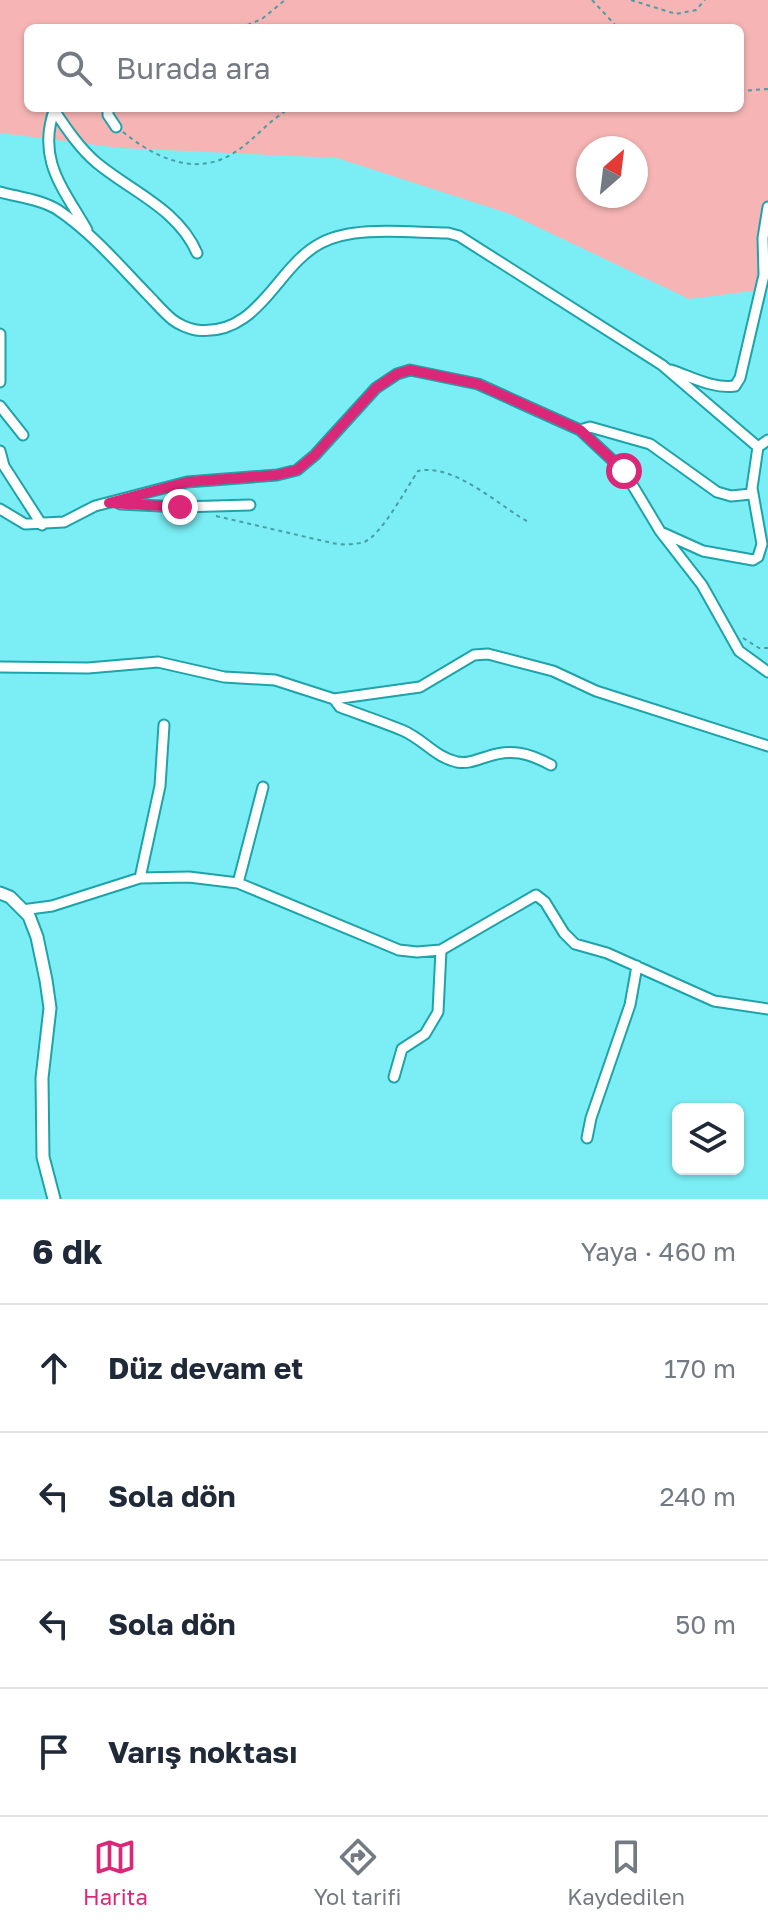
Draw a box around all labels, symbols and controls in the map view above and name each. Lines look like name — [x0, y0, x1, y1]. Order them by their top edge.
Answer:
search box — [24, 24, 744, 112]
icon: search — [52, 46, 96, 90]
text: Burada ara — [116, 50, 271, 86]
north arrow — [576, 136, 648, 208]
route start — [606, 453, 642, 489]
route end — [162, 489, 198, 525]
map controls — [672, 1103, 744, 1175]
button: layers — [672, 1103, 744, 1175]
text: 6 dk — [32, 1231, 103, 1271]
text: Yaya · 460 m — [581, 1236, 736, 1267]
icon: ahead — [32, 1346, 76, 1390]
text: Düz devam et — [108, 1350, 303, 1386]
text: 170 m — [664, 1353, 736, 1384]
icon: left — [32, 1474, 76, 1518]
text: Sola dön — [108, 1478, 236, 1514]
text: 240 m — [659, 1481, 736, 1512]
icon: left — [32, 1602, 76, 1646]
text: Sola dön — [108, 1606, 236, 1642]
text: 50 m — [675, 1609, 736, 1640]
icon: arrive — [32, 1730, 76, 1774]
text: Varış noktası — [108, 1734, 297, 1770]
tab: Harita — [83, 1835, 148, 1910]
tab: Yol tarifi — [314, 1835, 401, 1910]
tab: Kaydedilen — [567, 1835, 685, 1910]

